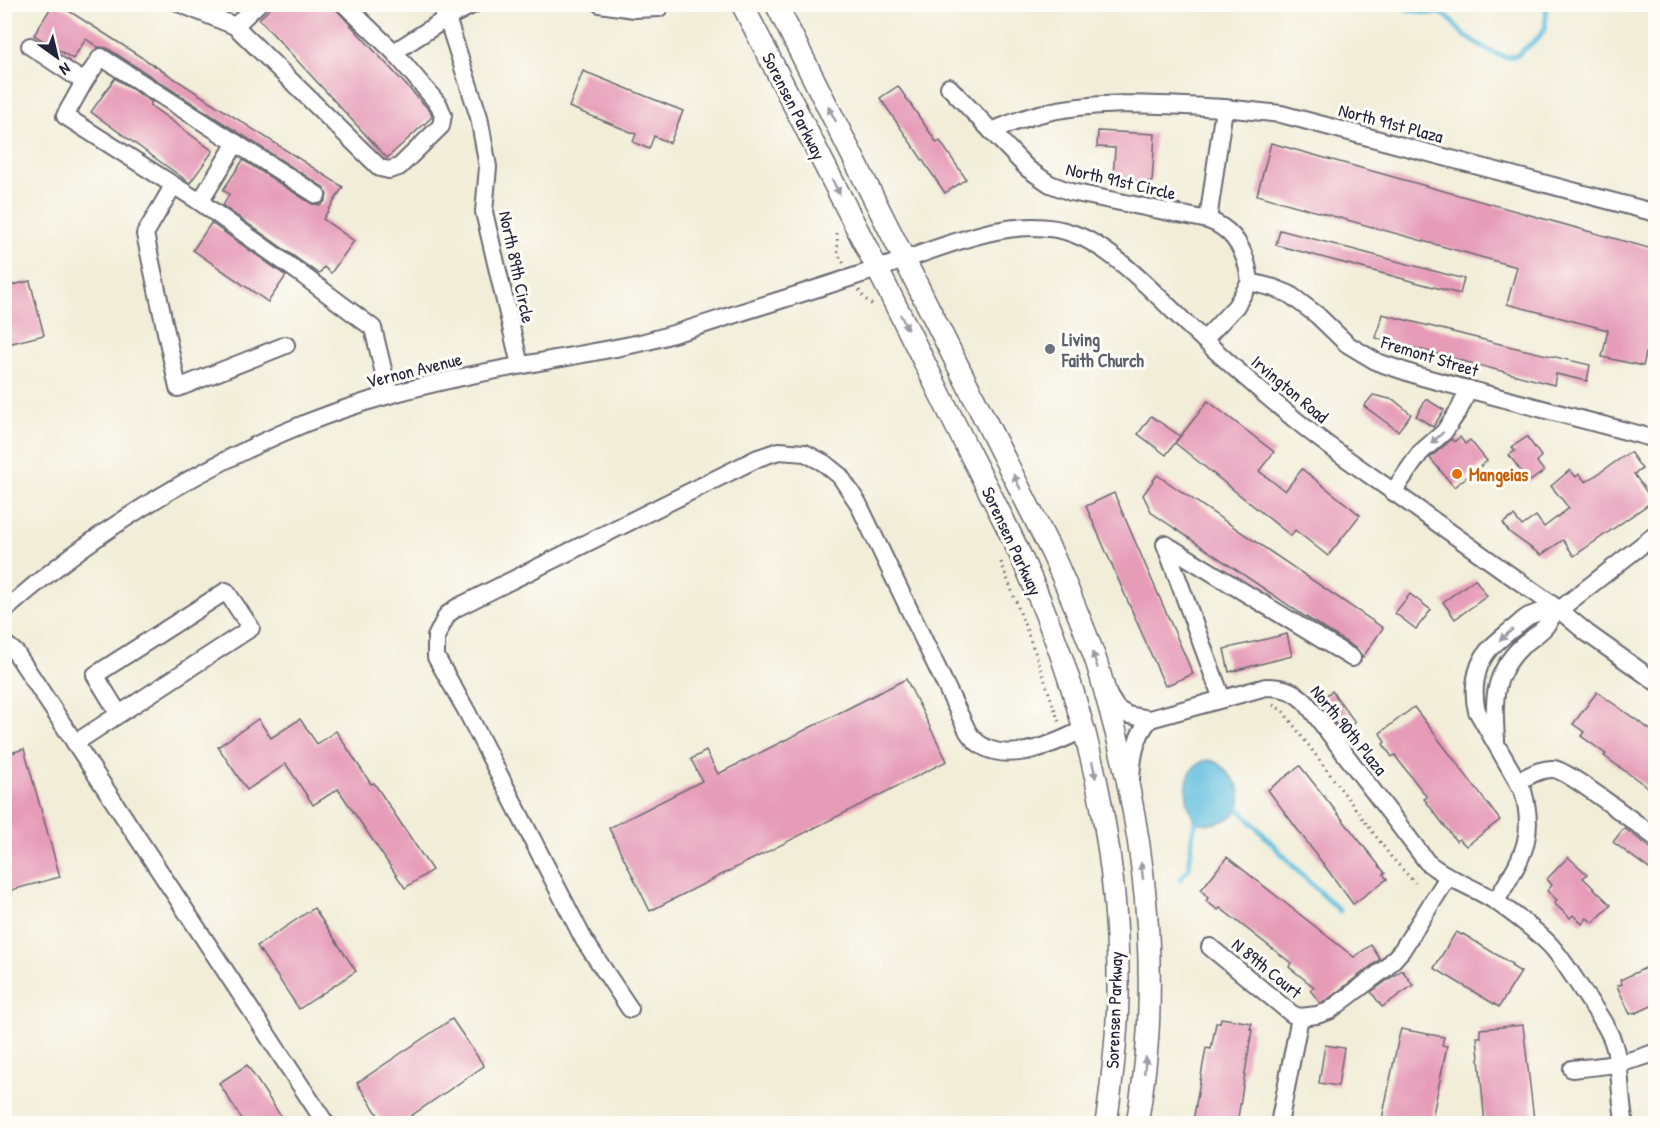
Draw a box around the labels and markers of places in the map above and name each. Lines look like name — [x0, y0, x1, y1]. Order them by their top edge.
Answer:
place label: Living Faith Church — [1061, 327, 1144, 373]
marker: Living Faith Church — [1043, 342, 1057, 356]
place label: Mangeias — [1469, 462, 1528, 488]
marker: Mangeias — [1450, 467, 1464, 481]

